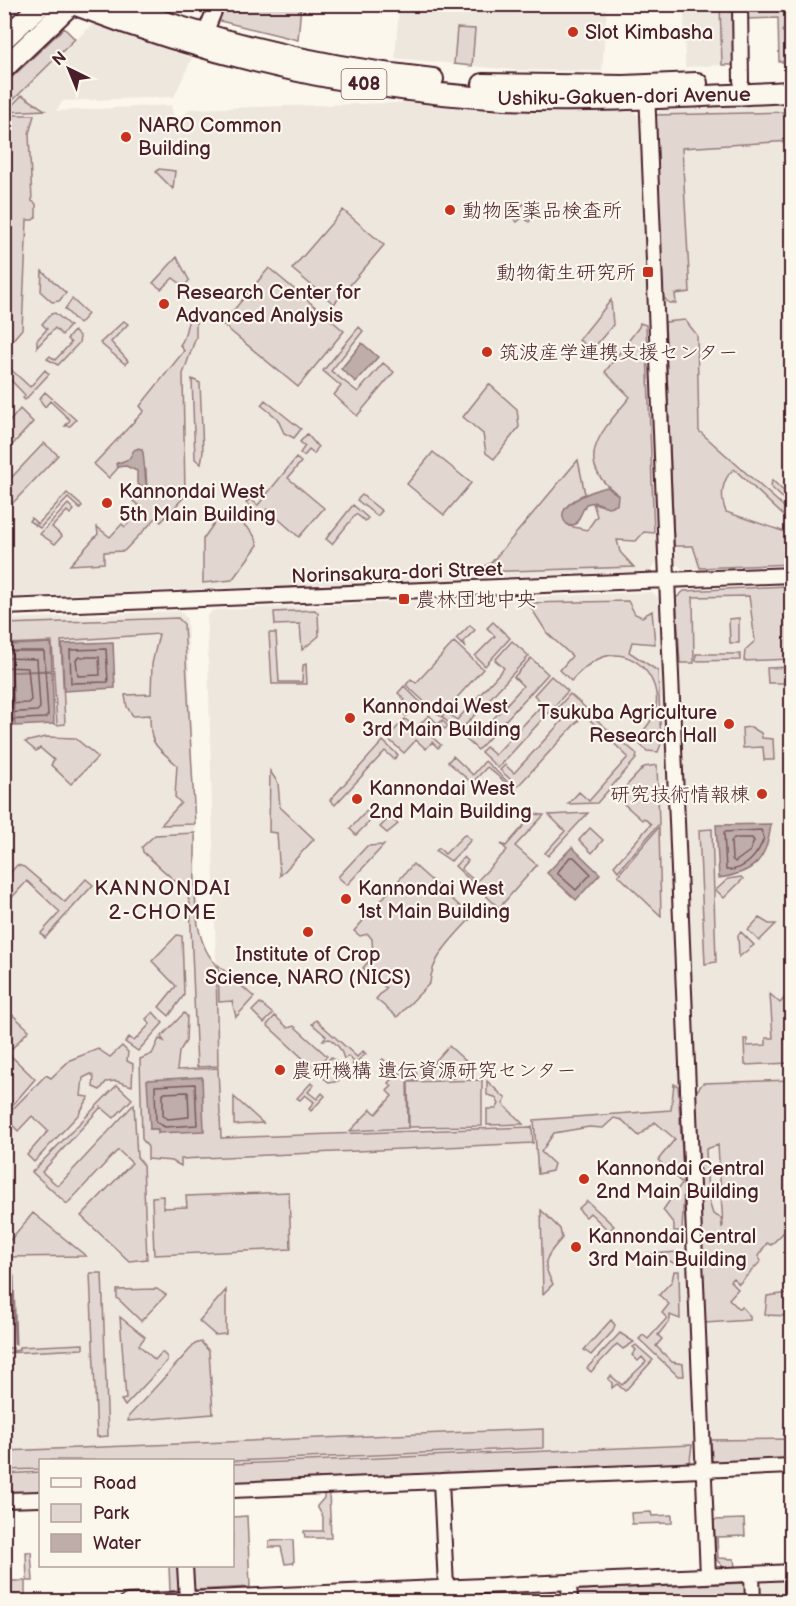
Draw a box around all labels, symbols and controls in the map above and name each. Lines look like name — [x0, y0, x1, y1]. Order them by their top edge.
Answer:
place label: Slot Kimbasha — [585, 21, 713, 45]
marker: Slot Kimbasha — [566, 25, 580, 39]
north arrow — [39, 39, 99, 99]
text: N — [49, 48, 71, 70]
road number: 408 — [342, 69, 386, 99]
street label: Ushiku-Gakuen-dori Avenue — [497, 83, 751, 111]
place label: NARO Common Building — [138, 114, 281, 161]
marker: NARO Common Building — [119, 130, 133, 144]
place label: 動物医薬品検査所 — [462, 199, 622, 223]
marker: 動物医薬品検査所 — [443, 203, 457, 217]
place label: 動物衛生研究所 — [496, 261, 636, 285]
marker: 動物衛生研究所 — [641, 265, 655, 279]
place label: Research Center for Advanced Analysis — [176, 281, 361, 328]
marker: Research Center for Advanced Analysis — [157, 297, 171, 311]
place label: 筑波産学連携支援センター — [499, 341, 738, 365]
marker: 筑波産学連携支援センター — [480, 345, 494, 359]
place label: Kannondai West 5th Main Building — [119, 480, 276, 527]
marker: Kannondai West 5th Main Building — [100, 496, 114, 510]
street label: Norinsakura-dori Street — [291, 557, 503, 589]
place label: 農林団地中央 — [416, 588, 536, 612]
marker: 農林団地中央 — [397, 592, 411, 606]
place label: Kannondai West 3rd Main Building — [362, 695, 521, 742]
place label: Tsukuba Agriculture Research Hall — [538, 701, 717, 748]
marker: Kannondai West 3rd Main Building — [343, 711, 357, 725]
marker: Tsukuba Agriculture Research Hall — [722, 717, 736, 731]
place label: Kannondai West 2nd Main Building — [369, 777, 532, 824]
place label: 研究技術情報棟 — [610, 783, 750, 807]
marker: 研究技術情報棟 — [755, 787, 769, 801]
marker: Kannondai West 2nd Main Building — [350, 792, 364, 806]
district label: KANNONDAI 2-CHOME — [94, 876, 232, 925]
place label: Kannondai West 1st Main Building — [358, 877, 510, 924]
marker: Kannondai West 1st Main Building — [339, 892, 353, 906]
marker: Institute of Crop Science, NARO (NICS) — [301, 925, 315, 939]
place label: Institute of Crop Science, NARO (NICS) — [205, 943, 411, 990]
place label: 農研機構 遺伝資源研究センター — [292, 1059, 577, 1083]
marker: 農研機構 遺伝資源研究センター — [273, 1063, 287, 1077]
place label: Kannondai Central 2nd Main Building — [596, 1157, 764, 1204]
marker: Kannondai Central 2nd Main Building — [577, 1172, 591, 1186]
place label: Kannondai Central 3rd Main Building — [588, 1225, 756, 1272]
marker: Kannondai Central 3rd Main Building — [569, 1240, 583, 1254]
legend — [39, 1459, 234, 1567]
text: Road — [93, 1473, 137, 1494]
text: Park — [93, 1503, 129, 1524]
text: Water — [93, 1533, 141, 1554]

